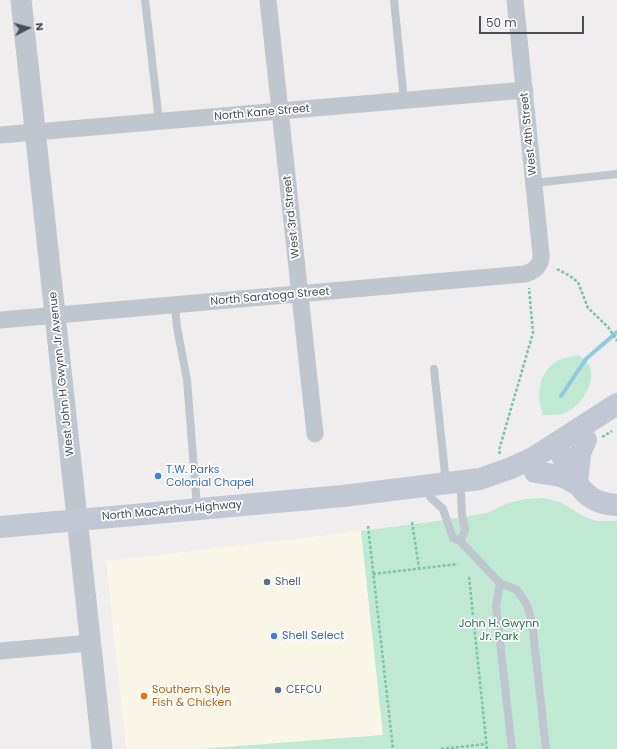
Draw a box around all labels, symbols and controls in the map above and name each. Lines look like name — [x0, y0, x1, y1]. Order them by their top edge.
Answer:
north arrow — [8, 8, 48, 48]
scale bar — [481, 8, 586, 34]
text: 50 m — [486, 14, 517, 31]
text: N — [32, 22, 48, 32]
street label: West 4th Street — [518, 92, 540, 176]
street label: North Kane Street — [214, 102, 310, 124]
street label: West 3rd Street — [281, 175, 303, 259]
street label: North Saratoga Street — [210, 285, 330, 309]
street label: West John H Gwynn Jr Avenue — [47, 291, 77, 457]
place label: T.W. Parks Colonial Chapel — [166, 463, 254, 489]
marker: T.W. Parks Colonial Chapel — [153, 471, 163, 481]
street label: North MacArthur Highway — [101, 498, 243, 524]
place label: Shell — [275, 575, 301, 589]
marker: Shell — [262, 577, 272, 587]
park label: John H. Gwynn Jr. Park — [459, 617, 539, 643]
place label: Shell Select — [282, 629, 344, 643]
marker: Shell Select — [269, 631, 279, 641]
place label: Southern Style Fish & Chicken — [152, 683, 231, 709]
place label: CEFCU — [286, 683, 322, 697]
marker: CEFCU — [273, 685, 283, 695]
marker: Southern Style Fish & Chicken — [139, 691, 149, 701]

